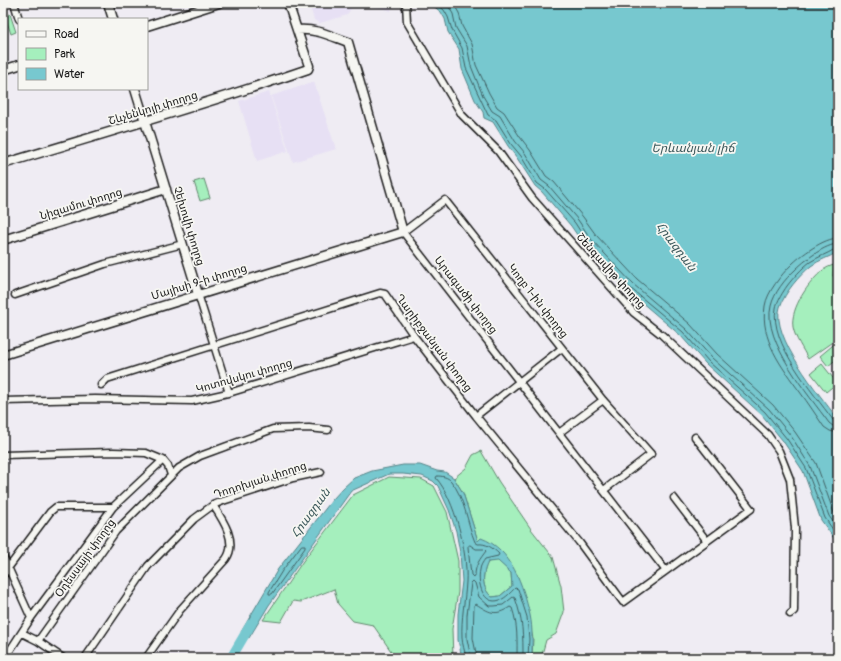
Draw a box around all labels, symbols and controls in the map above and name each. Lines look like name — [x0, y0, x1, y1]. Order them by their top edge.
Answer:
legend — [18, 18, 148, 90]
text: Road — [54, 27, 79, 42]
text: Park — [54, 47, 75, 62]
text: Water — [54, 67, 85, 82]
street label: Շևչենկոյի փողոց — [107, 88, 199, 128]
water label: Երևանյան լիճ — [652, 141, 737, 156]
street label: Նիզամու փողոց — [38, 185, 124, 223]
street label: Չեխովի փողոց — [171, 185, 207, 267]
water label: Հրազդան — [653, 220, 700, 275]
street label: Շենգավիթ փողոց — [574, 231, 648, 311]
street label: Արագածի փողոց — [432, 254, 500, 336]
street label: Մայիսի 9-ի փողոց — [150, 261, 248, 303]
street label: Կողբ 1-ին փողոց — [505, 261, 571, 341]
street label: Ղարիբջանյան փողոց — [393, 292, 475, 394]
street label: Կոտովսկու փողոց — [194, 356, 294, 396]
street label: Դոդոխյան փողոց — [212, 459, 308, 501]
water label: Հրազդան — [288, 485, 334, 541]
street label: Օդեսսայի փողոց — [52, 516, 118, 600]

